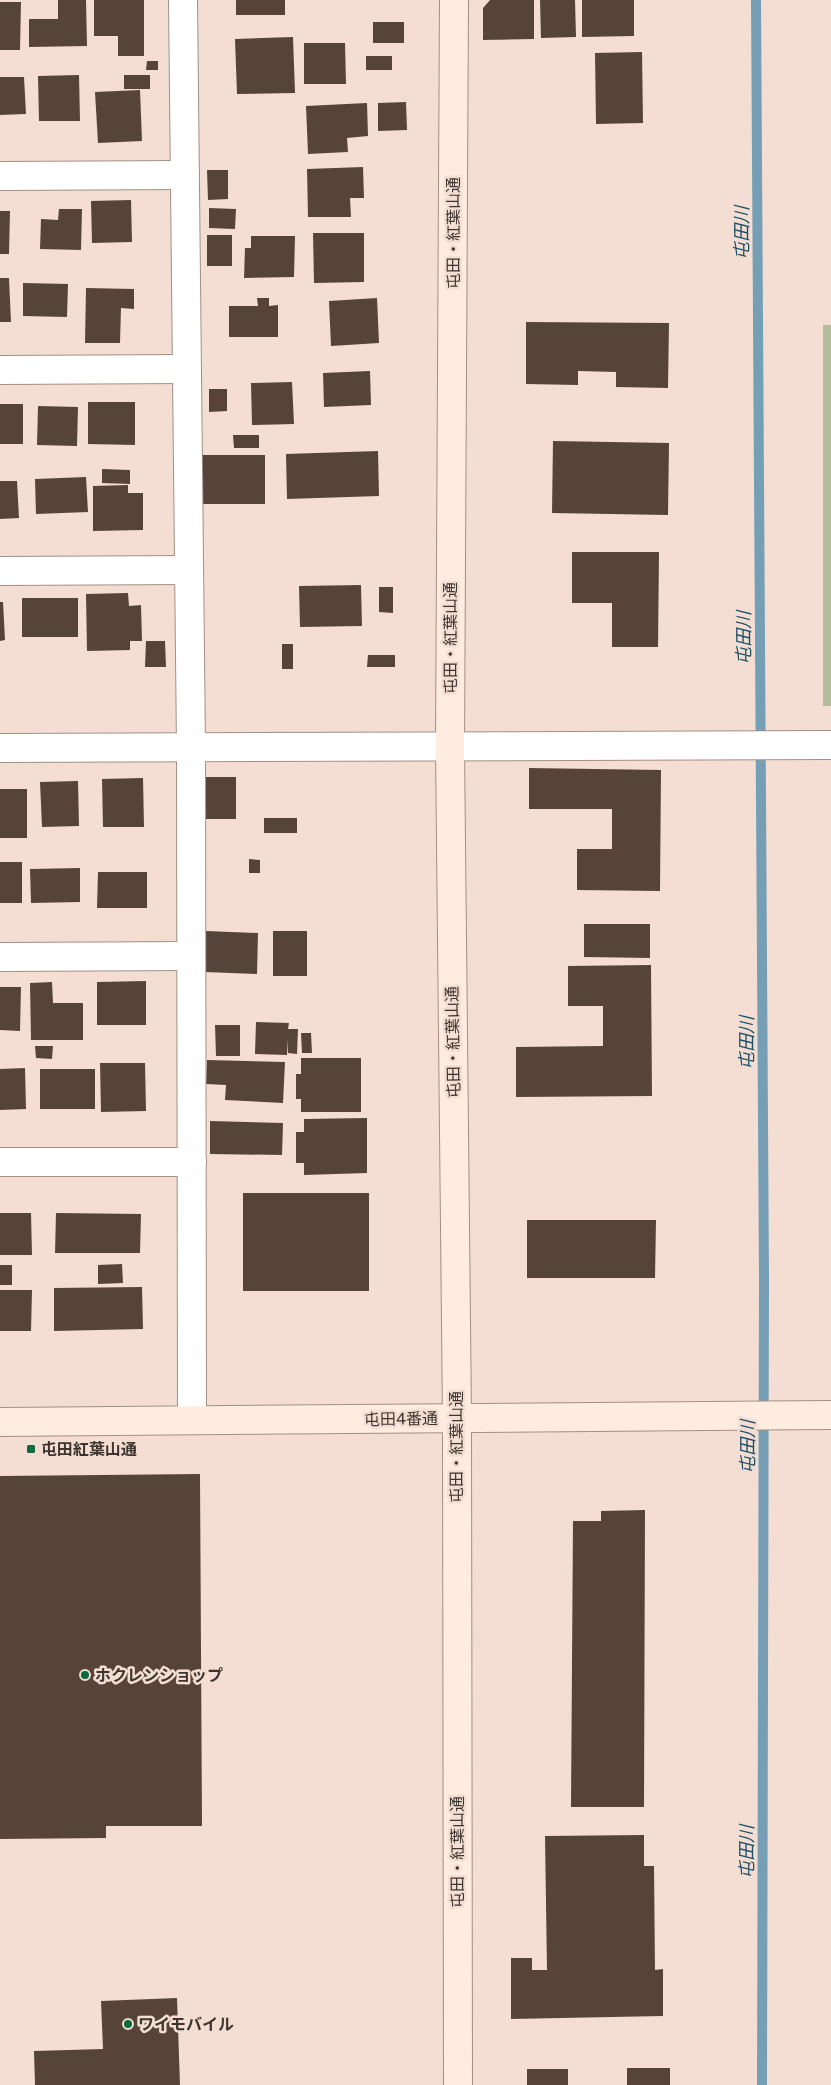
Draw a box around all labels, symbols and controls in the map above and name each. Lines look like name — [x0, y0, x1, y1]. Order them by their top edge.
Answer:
street label: 屯田・紅葉山通 — [444, 177, 463, 289]
water label: 屯田川 — [731, 204, 752, 260]
street label: 屯田・紅葉山通 — [441, 582, 460, 694]
water label: 屯田川 — [733, 609, 754, 665]
street label: 屯田・紅葉山通 — [443, 986, 463, 1098]
water label: 屯田川 — [736, 1014, 757, 1070]
street label: 屯田・紅葉山通 — [447, 1391, 466, 1503]
street label: 屯田4番通 — [364, 1409, 438, 1429]
water label: 屯田川 — [737, 1418, 758, 1474]
place label: 屯田紅葉山通 — [41, 1440, 137, 1459]
marker: 屯田紅葉山通 — [25, 1443, 37, 1455]
place label: ホクレンショップ — [95, 1666, 223, 1685]
marker: ホクレンショップ — [79, 1669, 91, 1681]
street label: 屯田・紅葉山通 — [448, 1796, 467, 1908]
water label: 屯田川 — [736, 1823, 757, 1879]
place label: ワイモバイル — [138, 2015, 234, 2034]
marker: ワイモバイル — [122, 2018, 134, 2030]

